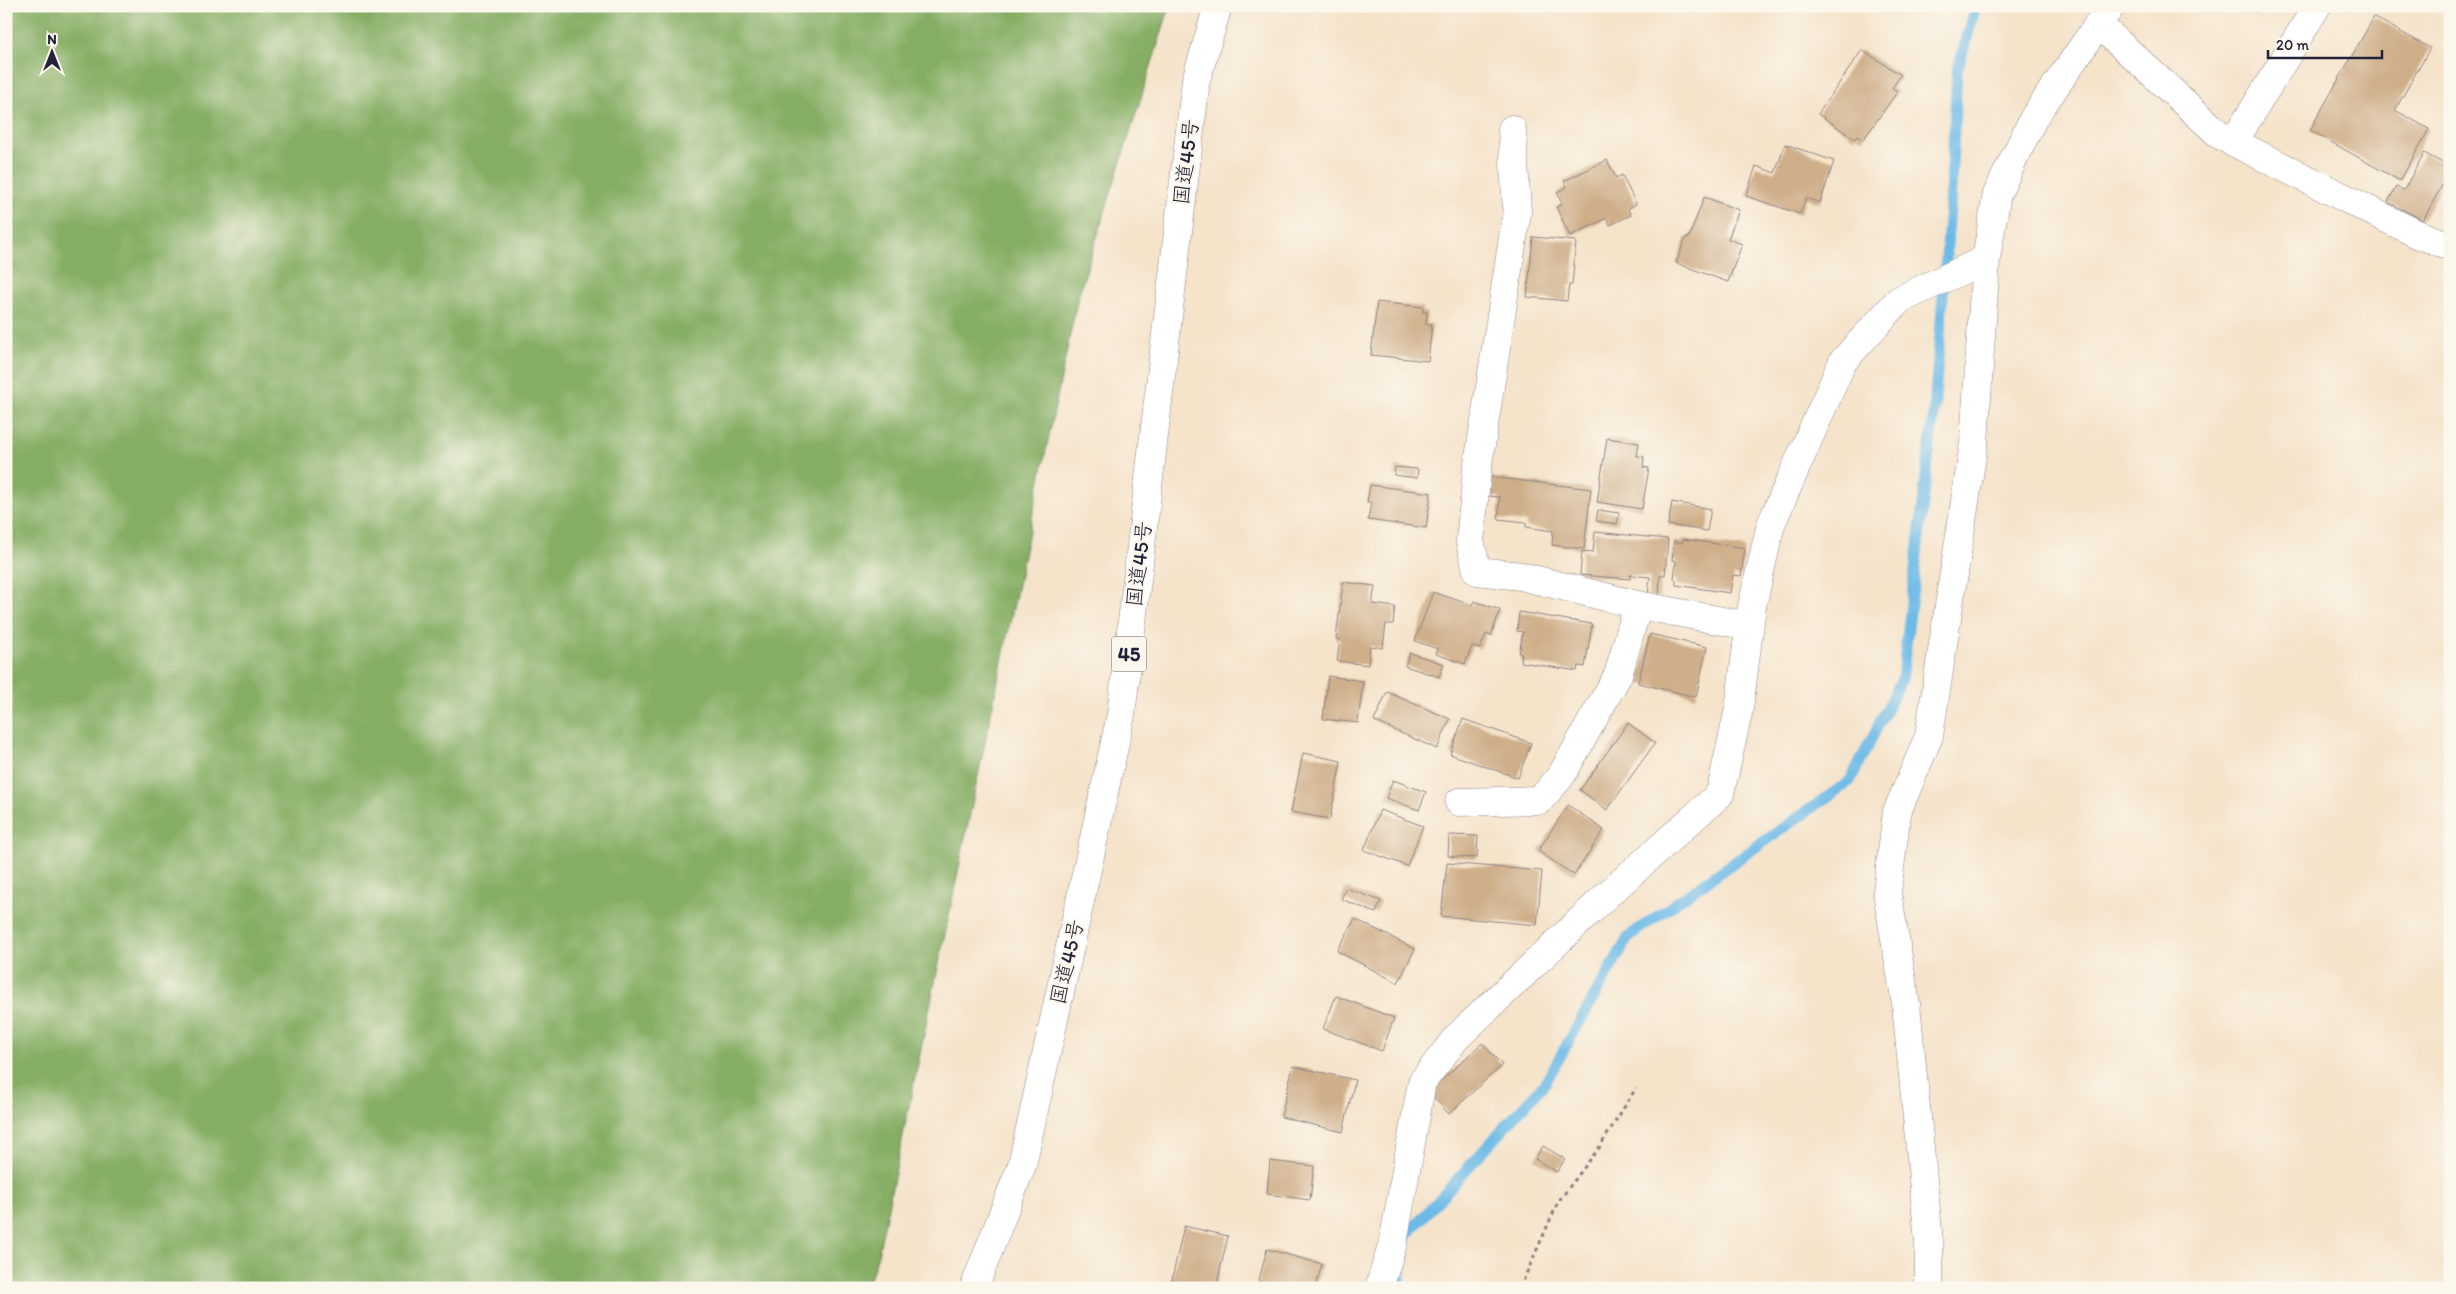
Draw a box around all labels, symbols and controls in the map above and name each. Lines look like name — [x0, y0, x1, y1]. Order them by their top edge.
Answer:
north arrow — [28, 28, 78, 78]
scale bar — [2268, 28, 2382, 60]
text: N — [47, 31, 57, 48]
text: 20 m — [2276, 36, 2310, 54]
street label: 国道45号 — [1168, 117, 1203, 206]
street label: 国道45号 — [1121, 519, 1156, 608]
road number: 45 — [1112, 636, 1146, 672]
street label: 国道45号 — [1045, 917, 1088, 1007]

